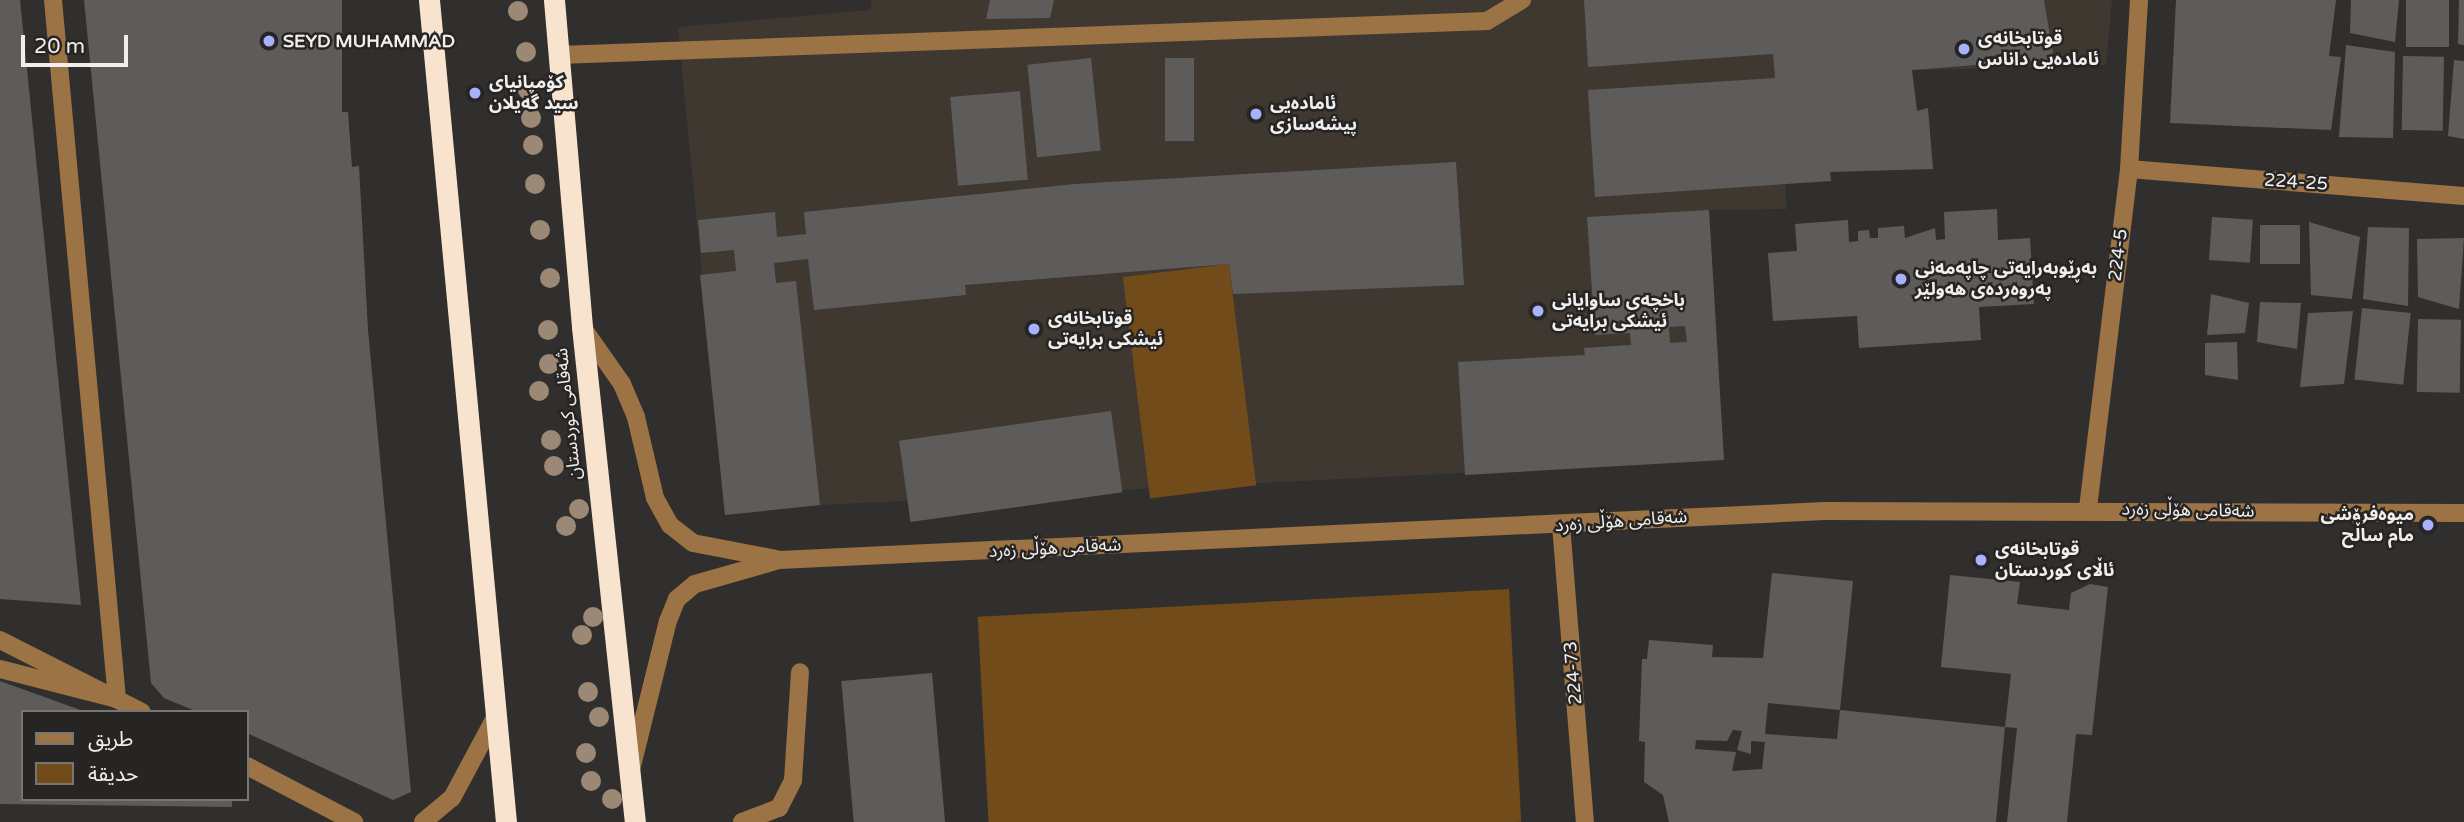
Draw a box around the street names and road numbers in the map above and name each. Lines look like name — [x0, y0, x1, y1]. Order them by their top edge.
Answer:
street label: 224-25 — [2263, 169, 2329, 195]
street label: 224-5 — [2104, 228, 2132, 282]
street label: شەقامی کوردستان — [550, 347, 586, 481]
street label: شەقامی هۆڵی زەرد — [2121, 498, 2255, 522]
street label: شەقامی هۆڵی زەرد — [1554, 506, 1688, 536]
street label: شەقامی هۆڵی زەرد — [988, 534, 1122, 562]
street label: 224-73 — [1559, 640, 1587, 706]

